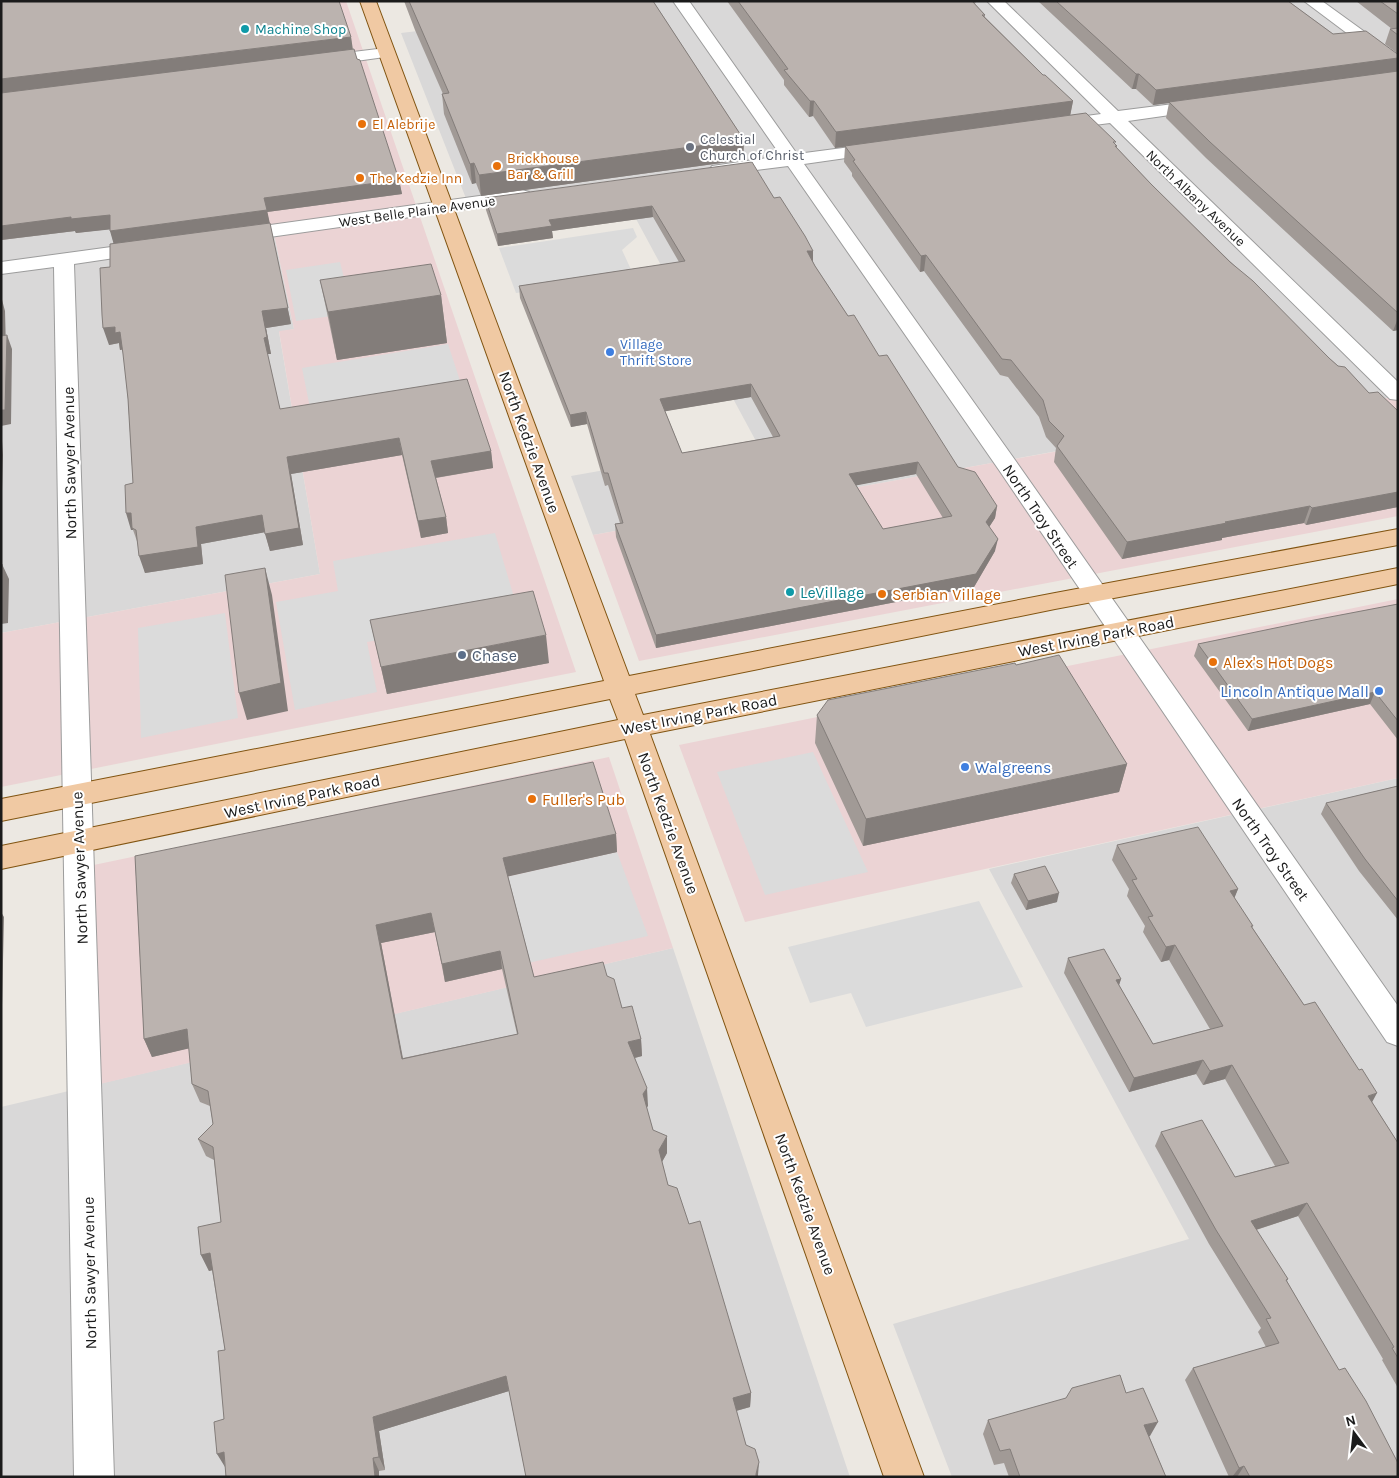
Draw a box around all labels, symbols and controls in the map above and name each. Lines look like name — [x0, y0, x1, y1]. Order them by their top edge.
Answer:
place label: Machine Shop — [255, 21, 346, 38]
marker: Machine Shop — [239, 23, 251, 35]
place label: El Alebrije — [372, 116, 435, 133]
marker: El Alebrije — [356, 118, 368, 130]
place label: Celestial Church of Christ — [700, 131, 804, 164]
marker: Celestial Church of Christ — [684, 141, 696, 153]
street label: North Albany Avenue — [1142, 147, 1249, 250]
place label: Brickhouse Bar & Grill — [507, 150, 579, 183]
marker: Brickhouse Bar & Grill — [491, 160, 503, 172]
place label: The Kedzie Inn — [370, 170, 462, 187]
marker: The Kedzie Inn — [354, 172, 366, 184]
street label: West Belle Plaine Avenue — [338, 192, 497, 231]
place label: Village Thrift Store — [620, 336, 692, 369]
marker: Village Thrift Store — [604, 346, 616, 358]
street label: North Kedzie Avenue — [495, 369, 564, 516]
street label: North Sawyer Avenue — [59, 386, 80, 540]
street label: North Troy Street — [999, 461, 1082, 572]
place label: LeVillage — [800, 583, 864, 602]
place label: Serbian Village — [892, 585, 1001, 604]
marker: LeVillage — [784, 586, 796, 598]
marker: Serbian Village — [876, 588, 888, 600]
street label: West Irving Park Road — [1016, 612, 1176, 661]
place label: Chase — [472, 646, 517, 665]
marker: Chase — [456, 649, 468, 661]
place label: Alex's Hot Dogs — [1223, 653, 1333, 672]
marker: Alex's Hot Dogs — [1207, 656, 1219, 668]
place label: Lincoln Antique Mall — [1220, 682, 1369, 701]
marker: Lincoln Antique Mall — [1373, 685, 1385, 697]
street label: West Irving Park Road — [619, 690, 779, 739]
street label: North Kedzie Avenue — [634, 750, 703, 897]
place label: Walgreens — [975, 758, 1051, 777]
marker: Walgreens — [959, 761, 971, 773]
street label: West Irving Park Road — [222, 771, 382, 822]
place label: Fuller's Pub — [542, 790, 625, 809]
street label: North Sawyer Avenue — [67, 791, 92, 945]
marker: Fuller's Pub — [526, 793, 538, 805]
street label: North Troy Street — [1228, 794, 1313, 904]
street label: North Kedzie Avenue — [771, 1131, 840, 1278]
street label: North Sawyer Avenue — [79, 1196, 100, 1350]
north arrow — [1329, 1408, 1379, 1458]
text: N — [1344, 1411, 1358, 1430]

